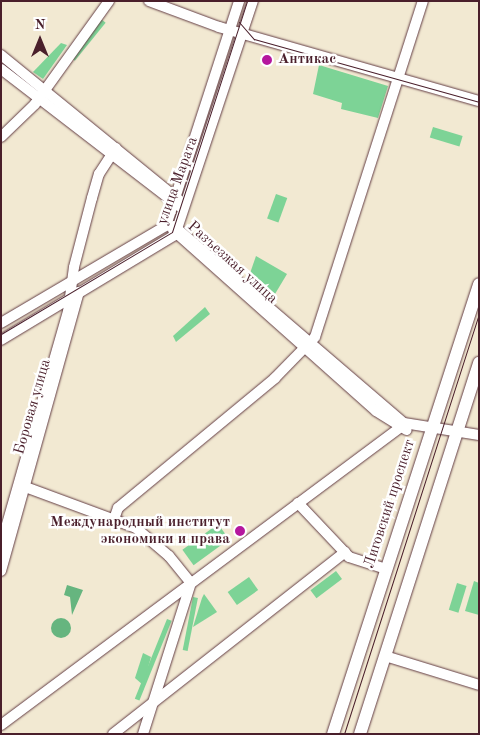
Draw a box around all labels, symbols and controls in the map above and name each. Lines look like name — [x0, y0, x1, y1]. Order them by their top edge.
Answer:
north arrow — [15, 15, 65, 65]
text: N — [35, 18, 45, 32]
place label: Антикас — [278, 51, 336, 69]
marker: Антикас — [260, 53, 274, 67]
street label: улица Марата — [154, 135, 202, 227]
street label: Разъезжая улица — [183, 218, 281, 308]
street label: Боровая улица — [11, 357, 55, 457]
street label: Лиговский проспект — [361, 437, 419, 571]
place label: Международный институт экономики и права — [50, 513, 230, 548]
marker: Международный институт экономики и права — [234, 525, 246, 537]

